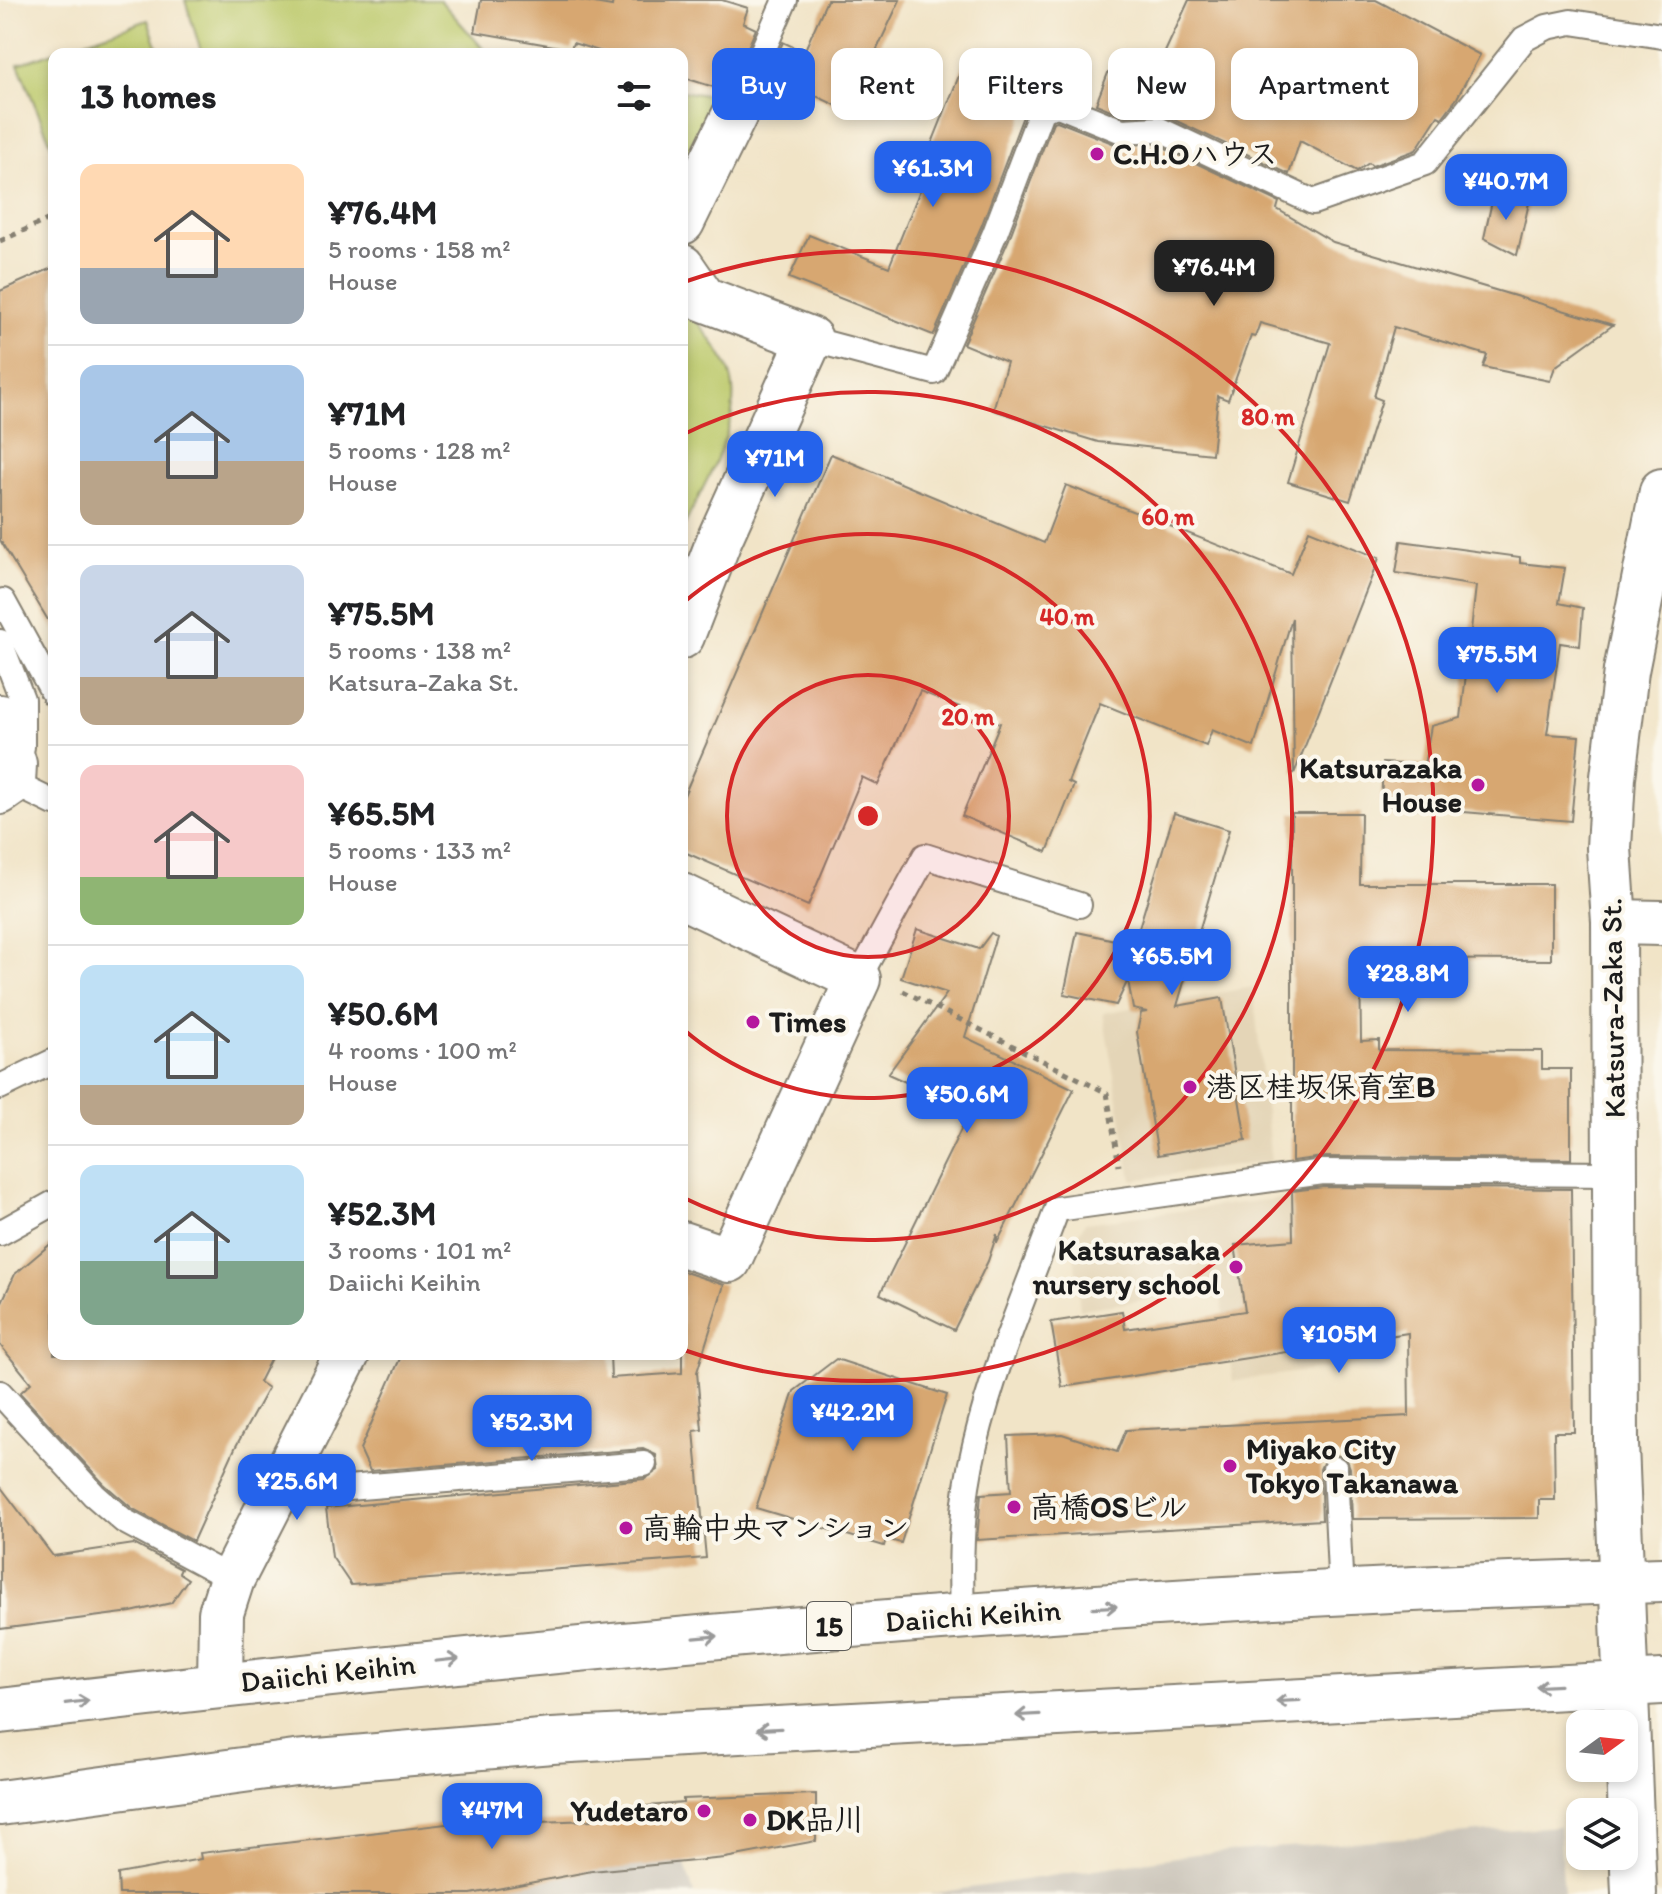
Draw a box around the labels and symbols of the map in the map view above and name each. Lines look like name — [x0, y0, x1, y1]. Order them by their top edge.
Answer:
place label: C.H.Oハウス — [1113, 135, 1278, 172]
pin: ¥61.3M — [868, 141, 998, 209]
marker: C.H.Oハウス — [1088, 145, 1106, 163]
pin: ¥40.7M — [1441, 154, 1571, 222]
pin: ¥76.4M — [1149, 240, 1279, 308]
text: 80 m — [1241, 402, 1296, 431]
pin: ¥71M — [728, 431, 822, 499]
text: 60 m — [1141, 502, 1195, 531]
text: 40 m — [1040, 602, 1095, 631]
pin: ¥75.5M — [1432, 627, 1562, 695]
text: 20 m — [942, 702, 995, 731]
place label: Katsurazaka House — [1299, 749, 1462, 820]
marker: Katsurazaka House — [1469, 776, 1487, 794]
centre of rings — [854, 802, 882, 830]
street label: Katsura-Zaka St. — [1592, 898, 1633, 1118]
pin: ¥65.5M — [1107, 929, 1237, 997]
pin: ¥28.8M — [1343, 946, 1473, 1014]
place label: Times — [768, 1003, 846, 1040]
marker: Times — [744, 1013, 762, 1031]
pin: ¥50.6M — [902, 1067, 1032, 1135]
place label: 港区桂坂保育室B — [1206, 1068, 1435, 1105]
marker: 港区桂坂保育室B — [1181, 1078, 1199, 1096]
place label: Katsurasaka nursery school — [1032, 1231, 1221, 1302]
marker: Katsurasaka nursery school — [1227, 1258, 1245, 1276]
pin: ¥105M — [1283, 1307, 1395, 1375]
pin: ¥42.2M — [788, 1385, 918, 1453]
pin: ¥52.3M — [467, 1395, 597, 1463]
place label: Miyako City Tokyo Takanawa — [1245, 1430, 1458, 1501]
pin: ¥25.6M — [232, 1454, 362, 1522]
marker: Miyako City Tokyo Takanawa — [1221, 1457, 1239, 1475]
place label: 高橋OSビル — [1030, 1488, 1188, 1525]
marker: 高橋OSビル — [1005, 1498, 1023, 1516]
place label: 高輪中央マンション — [642, 1509, 910, 1546]
marker: 高輪中央マンション — [617, 1519, 635, 1537]
street label: Daiichi Keihin — [884, 1591, 1062, 1640]
one-way arrow — [1091, 1600, 1118, 1615]
road number: 15 — [807, 1602, 851, 1650]
one-way arrow — [692, 1629, 719, 1644]
street label: Daiichi Keihin — [238, 1645, 418, 1700]
one-way arrow — [433, 1653, 460, 1668]
one-way arrow — [1535, 1679, 1562, 1694]
one-way arrow — [1275, 1693, 1302, 1708]
one-way arrow — [64, 1694, 90, 1709]
one-way arrow — [1015, 1707, 1042, 1722]
north arrow — [1566, 1710, 1638, 1782]
one-way arrow — [756, 1722, 783, 1737]
pin: ¥47M — [445, 1783, 539, 1851]
place label: Yudetaro — [570, 1792, 688, 1829]
place label: DK品川 — [766, 1801, 865, 1838]
marker: Yudetaro — [695, 1802, 713, 1820]
marker: DK品川 — [741, 1811, 759, 1829]

